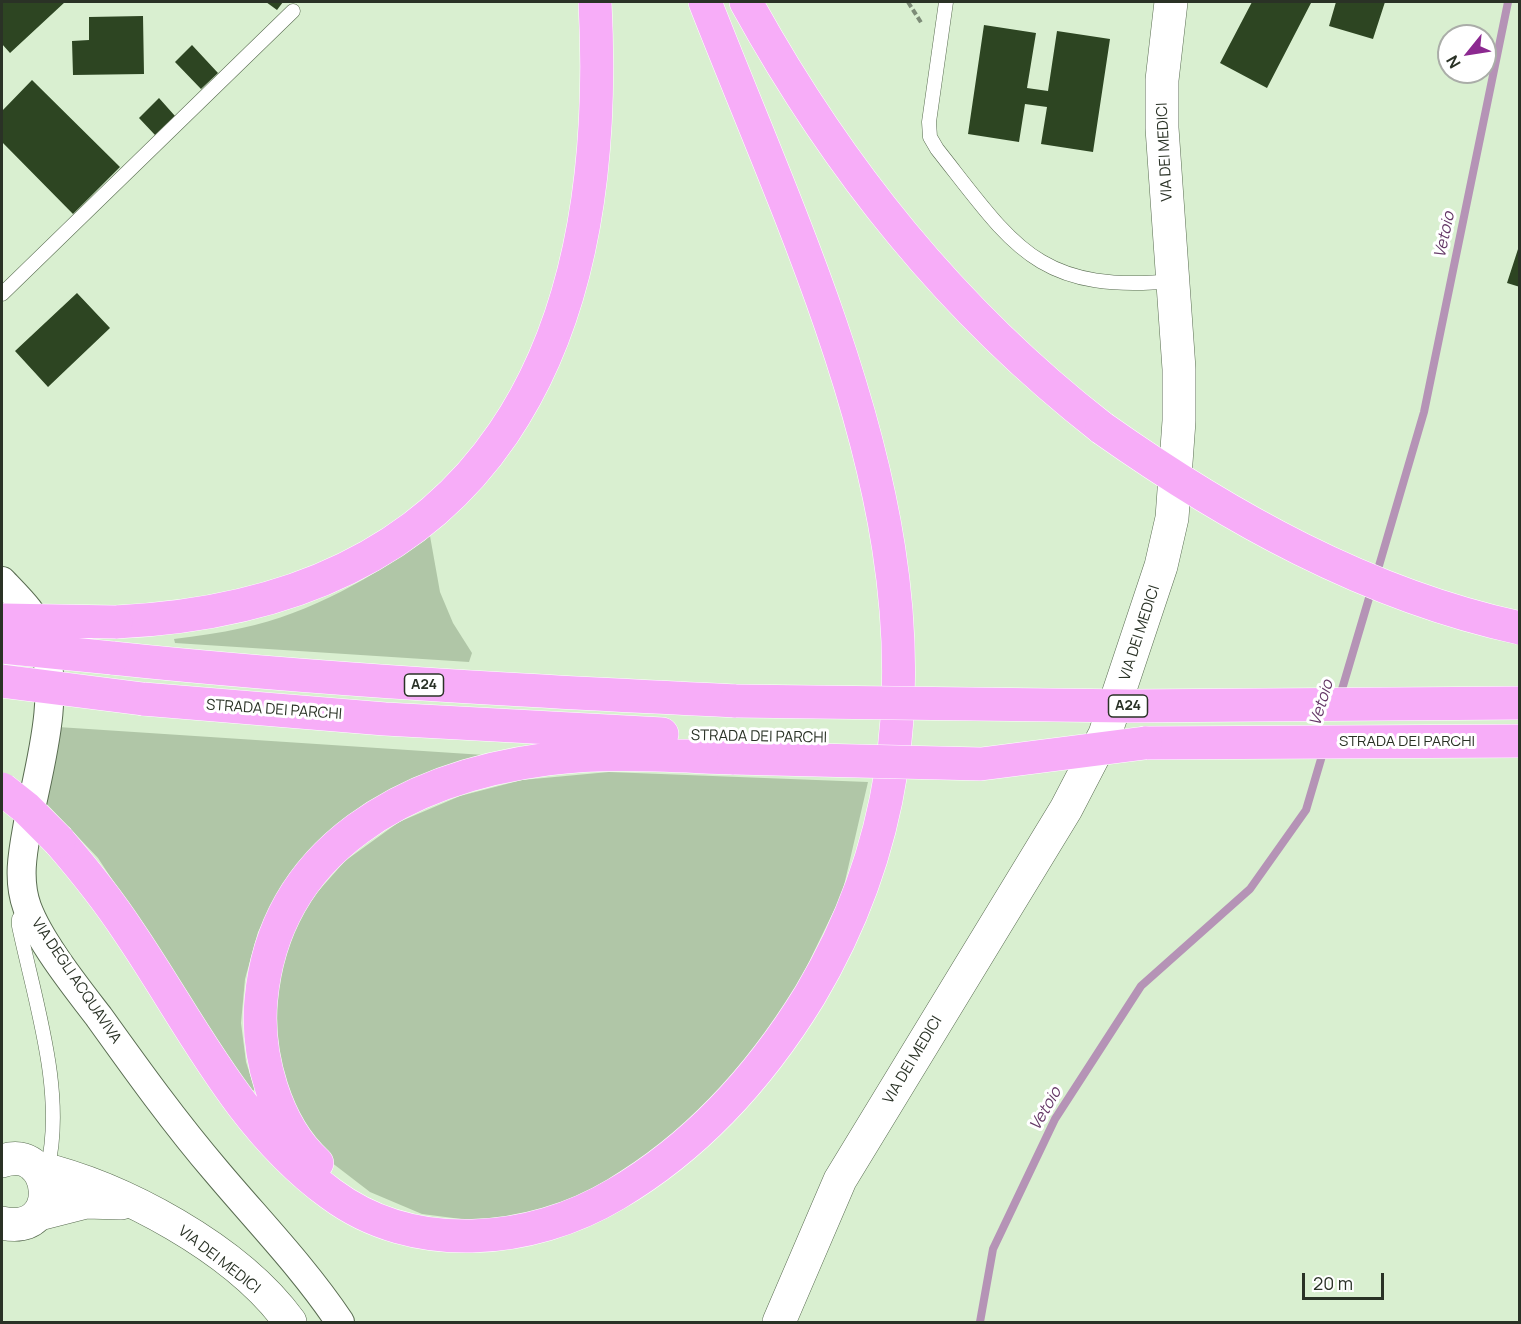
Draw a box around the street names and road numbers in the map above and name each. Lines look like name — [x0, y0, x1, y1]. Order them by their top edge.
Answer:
street label: VIA DEI MEDICI — [1153, 102, 1177, 202]
street label: VIA DEI MEDICI — [1116, 583, 1164, 683]
road number: A24 — [404, 674, 444, 696]
road number: A24 — [1108, 695, 1148, 717]
street label: STRADA DEI PARCHI — [205, 696, 343, 724]
street label: STRADA DEI PARCHI — [691, 727, 827, 747]
street label: STRADA DEI PARCHI — [1339, 733, 1475, 751]
street label: VIA DEGLI ACQUAVIVA — [27, 915, 125, 1047]
street label: VIA DEI MEDICI — [880, 1013, 946, 1107]
street label: VIA DEI MEDICI — [174, 1222, 264, 1298]

